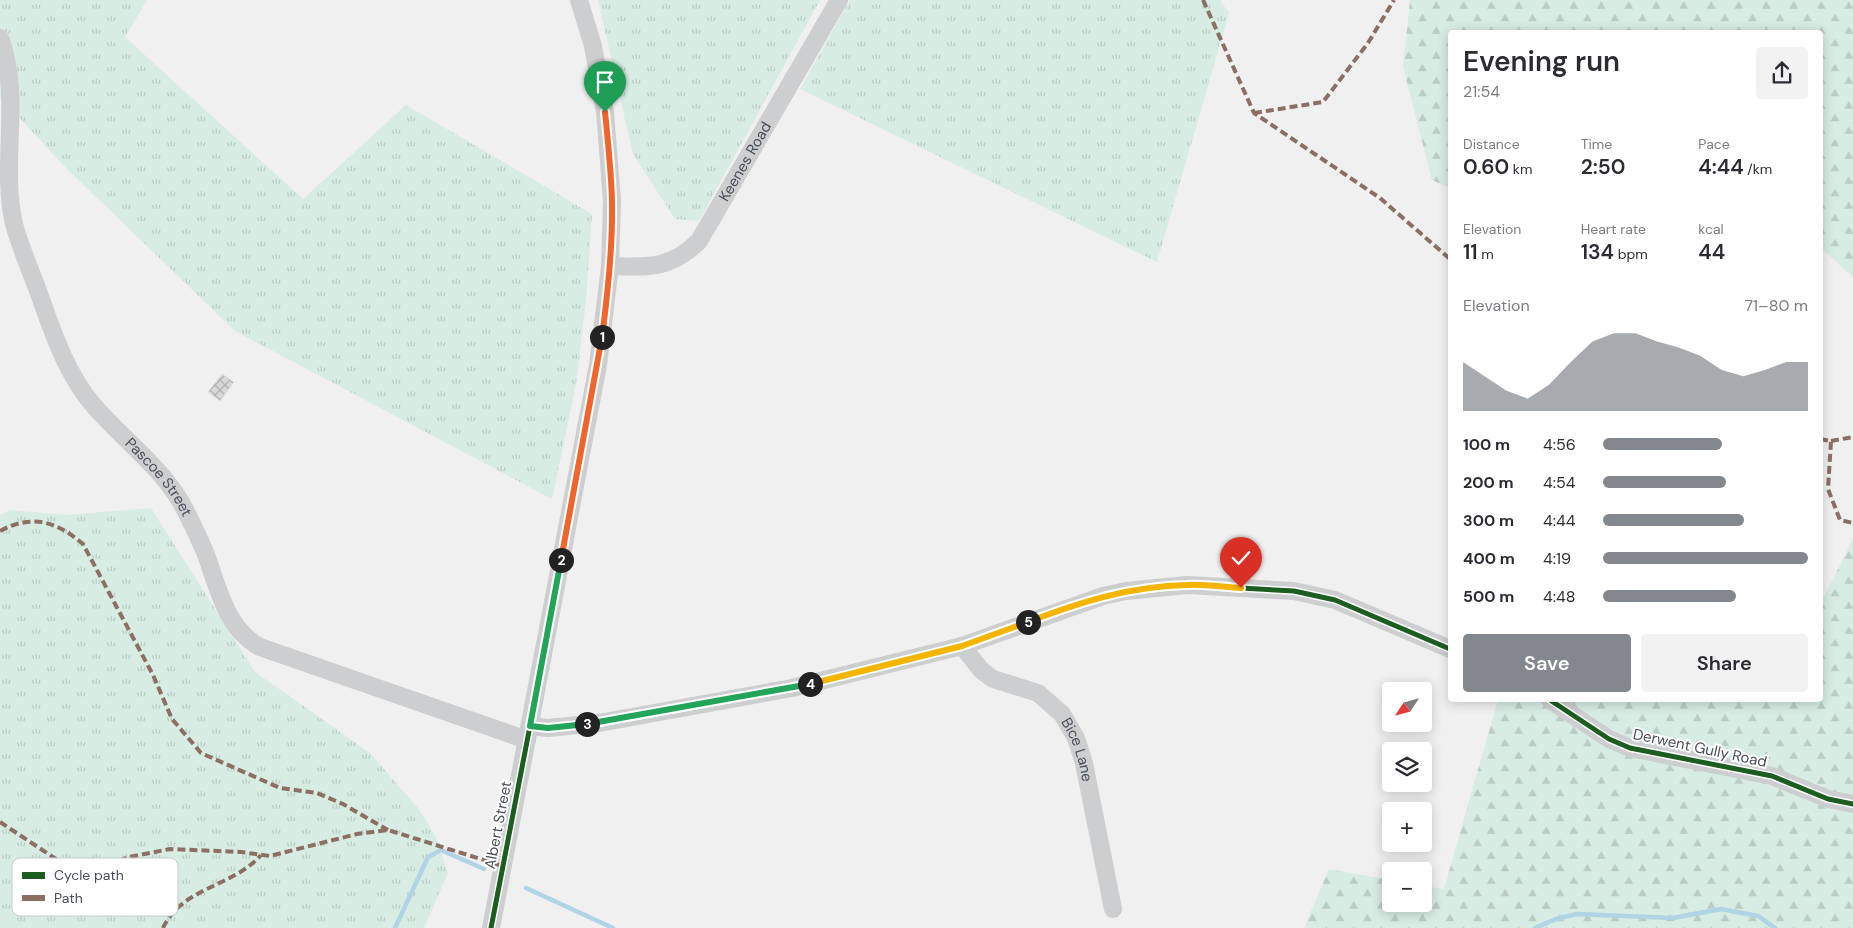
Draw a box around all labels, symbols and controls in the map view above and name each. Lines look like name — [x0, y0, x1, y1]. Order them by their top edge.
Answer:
text: Evening run — [1463, 43, 1620, 80]
button: share — [1756, 47, 1808, 99]
pin — [584, 61, 626, 112]
icon: arrive — [591, 68, 619, 96]
text: 21:54 — [1463, 81, 1500, 102]
street label: Keenes Road — [714, 118, 776, 205]
text: Distance — [1463, 135, 1520, 153]
text: Time — [1581, 135, 1612, 153]
text: Pace — [1698, 135, 1730, 153]
text: 0.60 — [1463, 153, 1509, 181]
text: 2:50 — [1581, 153, 1625, 181]
text: 4:44 — [1698, 153, 1744, 181]
text: km — [1509, 160, 1532, 178]
text: /km — [1744, 160, 1772, 178]
text: Elevation — [1463, 220, 1521, 238]
text: Heart rate — [1581, 220, 1646, 238]
text: kcal — [1698, 220, 1724, 238]
text: 11 — [1463, 238, 1478, 266]
text: 134 — [1581, 238, 1614, 266]
text: 44 — [1698, 238, 1725, 266]
text: m — [1478, 245, 1494, 263]
text: bpm — [1614, 245, 1648, 263]
text: Elevation — [1463, 295, 1530, 316]
text: 71–80 m — [1745, 295, 1808, 316]
pin: 1 — [590, 324, 614, 350]
text: 1 — [600, 328, 605, 346]
street label: Pascoe Street — [121, 433, 197, 520]
text: 100 m — [1463, 434, 1510, 455]
text: 4:56 — [1543, 434, 1576, 455]
text: 200 m — [1463, 472, 1514, 493]
text: 4:54 — [1543, 472, 1575, 493]
text: 300 m — [1463, 510, 1514, 531]
text: 4:44 — [1543, 510, 1575, 531]
pin — [1220, 537, 1262, 588]
icon: check — [1227, 544, 1255, 572]
pin: 2 — [548, 548, 574, 572]
text: 400 m — [1463, 548, 1515, 569]
text: 4:19 — [1543, 548, 1571, 569]
text: 2 — [557, 551, 566, 569]
text: 500 m — [1463, 586, 1514, 607]
text: 4:48 — [1543, 586, 1575, 607]
pin: 5 — [1016, 610, 1040, 634]
text: 5 — [1024, 613, 1033, 631]
button: Save — [1463, 634, 1631, 692]
button: Share — [1641, 634, 1808, 692]
pin: 4 — [798, 672, 822, 696]
text: 4 — [806, 675, 815, 693]
north arrow — [1382, 682, 1432, 732]
map controls — [1382, 682, 1432, 912]
pin: 3 — [574, 712, 600, 736]
street label: Bice Lane — [1056, 714, 1097, 783]
text: 3 — [583, 715, 592, 733]
street label: Derwent Gully Road — [1631, 724, 1769, 772]
button: layers — [1382, 742, 1432, 792]
street label: Albert Street — [480, 779, 516, 871]
button: + — [1382, 802, 1432, 852]
legend — [12, 858, 178, 916]
button: − — [1382, 862, 1432, 912]
text: Cycle path — [54, 866, 124, 884]
text: Path — [54, 889, 83, 907]

